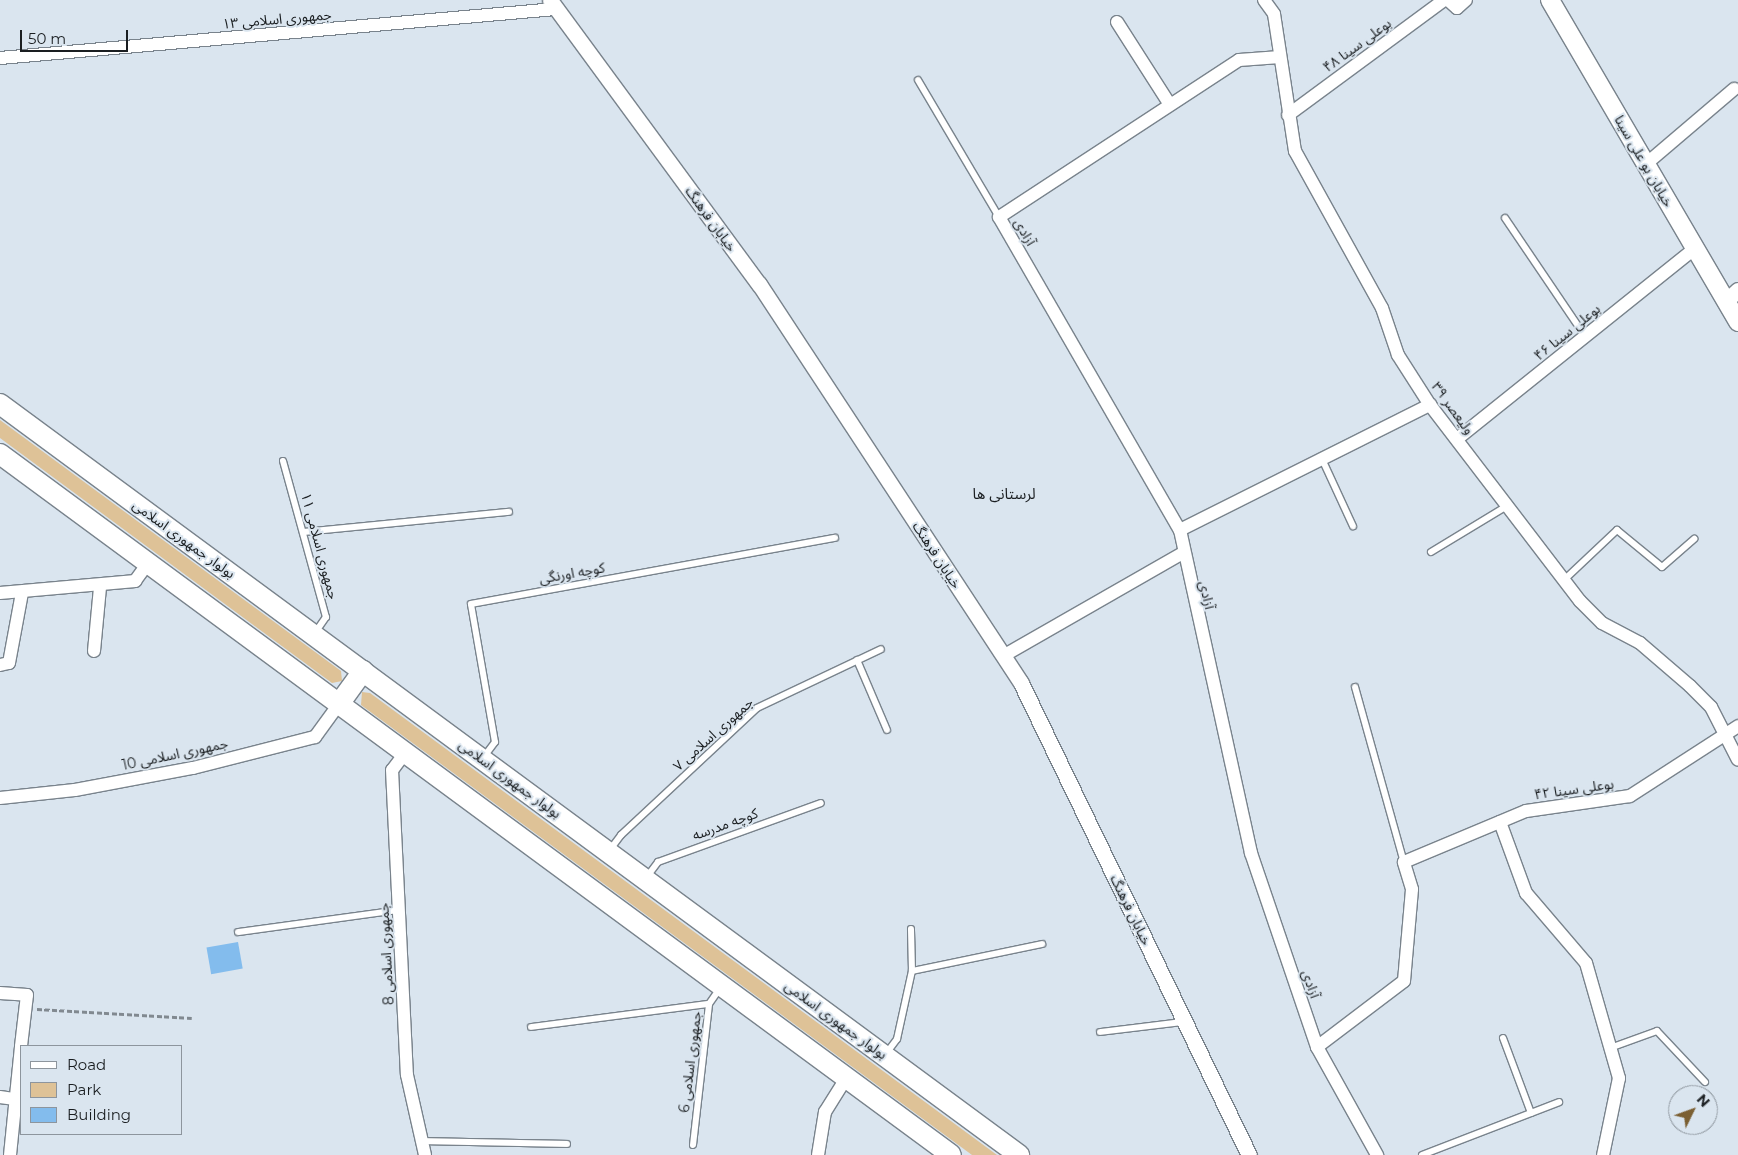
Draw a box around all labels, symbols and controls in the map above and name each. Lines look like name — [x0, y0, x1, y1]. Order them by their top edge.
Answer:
street label: جمهوری اسلامی ۱۳ — [222, 6, 332, 32]
street label: بوعلی سینا ۴۸ — [1320, 15, 1394, 75]
scale bar — [22, 20, 130, 52]
text: 50 m — [28, 29, 66, 48]
street label: خیابان بو علی سینا — [1611, 112, 1677, 210]
street label: خیابان فرهنگ — [682, 183, 740, 255]
street label: آزادی — [1011, 215, 1039, 249]
street label: بوعلی سینا ۴۶ — [1530, 300, 1604, 364]
street label: ولیعصر ۳۹ — [1428, 378, 1478, 438]
district label: لرستانی ها — [972, 485, 1036, 503]
street label: جمهوری اسلامی ۱۱ — [298, 491, 342, 601]
street label: بولوار جمهوری اسلامی — [129, 496, 239, 582]
street label: خیابان فرهنگ — [909, 518, 965, 592]
street label: کوچه اورنگی — [538, 559, 606, 587]
street label: آزادی — [1196, 579, 1218, 611]
street label: جمهوری اسلامی ۷ — [670, 694, 756, 774]
street label: جمهوری اسلامی 10 — [121, 735, 229, 773]
street label: بولوار جمهوری اسلامی — [455, 736, 565, 822]
street label: بوعلی سینا ۴۲ — [1533, 775, 1615, 803]
street label: کوچه مدرسه — [690, 804, 760, 844]
street label: خیابان فرهنگ — [1107, 872, 1155, 948]
street label: جمهوری اسلامی 8 — [375, 902, 397, 1006]
street label: آزادی — [1298, 968, 1324, 1000]
street label: بولوار جمهوری اسلامی — [781, 977, 891, 1063]
street label: جمهوری اسلامی 6 — [675, 1010, 705, 1114]
legend — [20, 1045, 182, 1135]
text: Road — [67, 1055, 106, 1074]
text: Park — [67, 1080, 101, 1099]
north arrow — [1668, 1085, 1718, 1135]
text: N — [1693, 1090, 1714, 1111]
text: Building — [67, 1105, 131, 1124]

